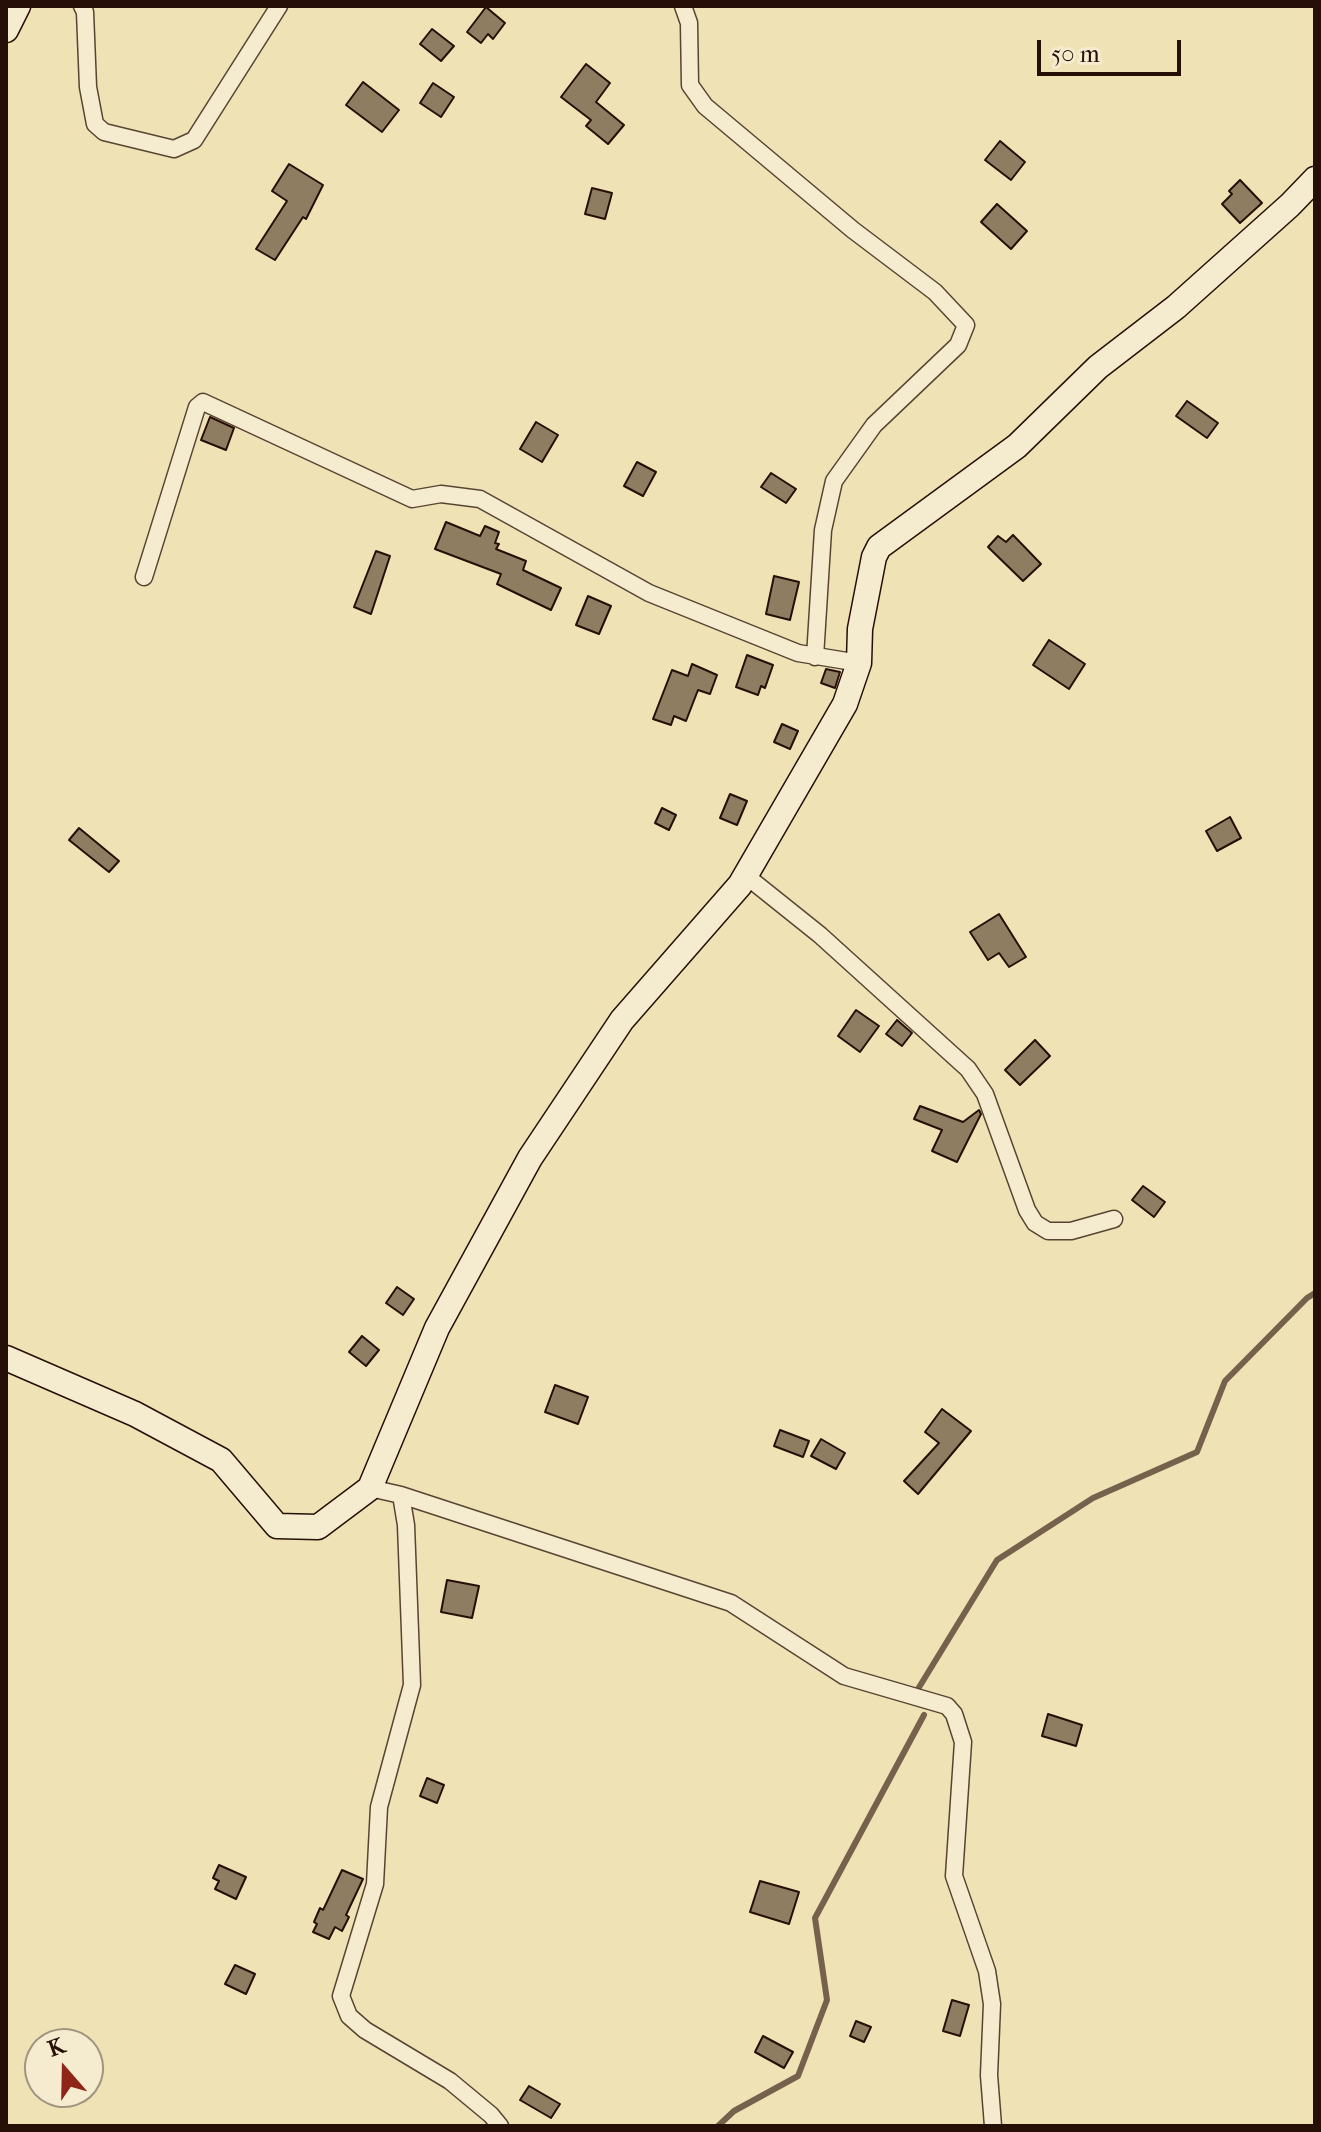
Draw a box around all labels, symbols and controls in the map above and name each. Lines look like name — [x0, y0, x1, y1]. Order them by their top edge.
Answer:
scale bar — [1041, 24, 1185, 74]
text: 50 m — [1051, 40, 1100, 68]
north arrow — [24, 2028, 104, 2108]
text: K — [45, 2032, 68, 2062]

